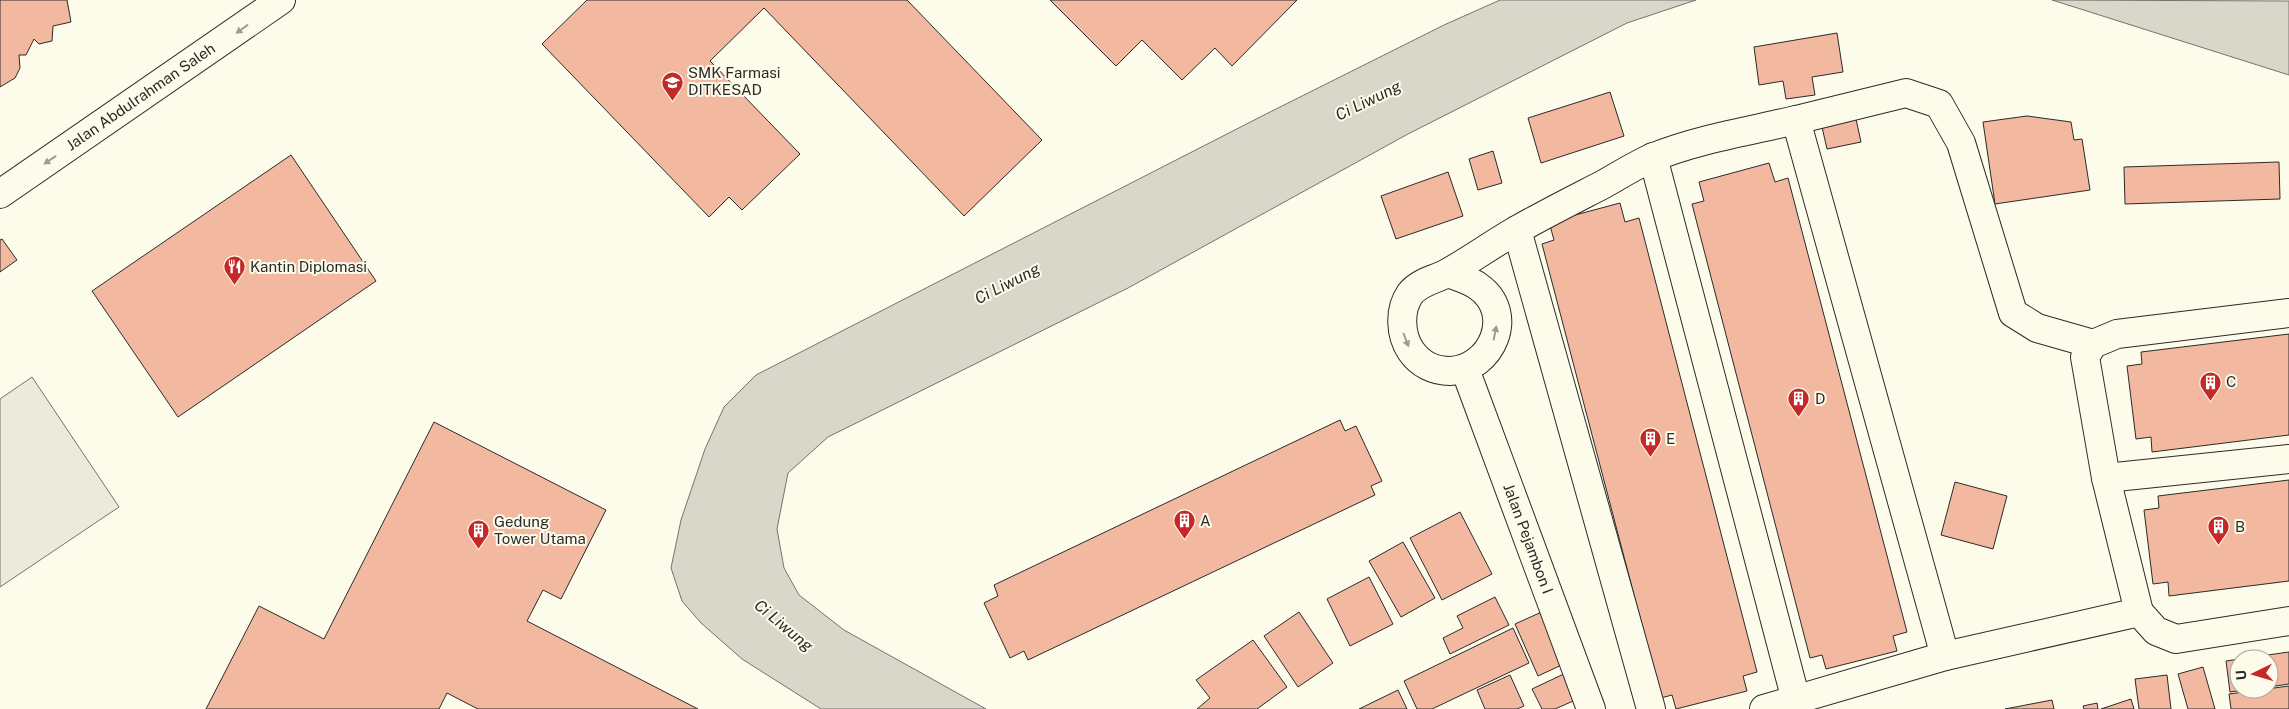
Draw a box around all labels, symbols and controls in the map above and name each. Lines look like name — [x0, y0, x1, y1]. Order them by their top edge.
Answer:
one-way arrow — [235, 24, 249, 34]
street label: Jalan Abdulrahman Saleh — [63, 39, 218, 154]
place label: SMK Farmasi DITKESAD — [688, 64, 781, 98]
school or university icon: SMK Farmasi DITKESAD — [660, 70, 684, 101]
water label: Ci Liwung — [1332, 76, 1405, 124]
one-way arrow — [44, 156, 57, 165]
restaurant icon: Kantin Diplomasi — [222, 255, 246, 286]
place label: Kantin Diplomasi — [250, 258, 367, 275]
water label: Ci Liwung — [971, 259, 1043, 308]
one-way arrow — [1492, 325, 1500, 341]
one-way arrow — [1402, 333, 1410, 348]
building icon: C — [2198, 370, 2222, 401]
place label: C — [2226, 373, 2236, 390]
building icon: D — [1787, 387, 1811, 418]
place label: D — [1815, 390, 1825, 407]
building icon: E — [1638, 427, 1662, 458]
place label: E — [1666, 430, 1675, 447]
street label: Jalan Pejambon I — [1500, 481, 1557, 596]
building icon: A — [1172, 509, 1196, 540]
place label: A — [1200, 512, 1211, 529]
place label: Gedung Tower Utama — [494, 513, 586, 547]
building icon: B — [2207, 515, 2231, 546]
place label: B — [2235, 518, 2245, 535]
building icon: Gedung Tower Utama — [466, 519, 490, 550]
water label: Ci Liwung — [750, 595, 817, 656]
north arrow — [2229, 649, 2279, 699]
text: U — [2233, 669, 2249, 681]

